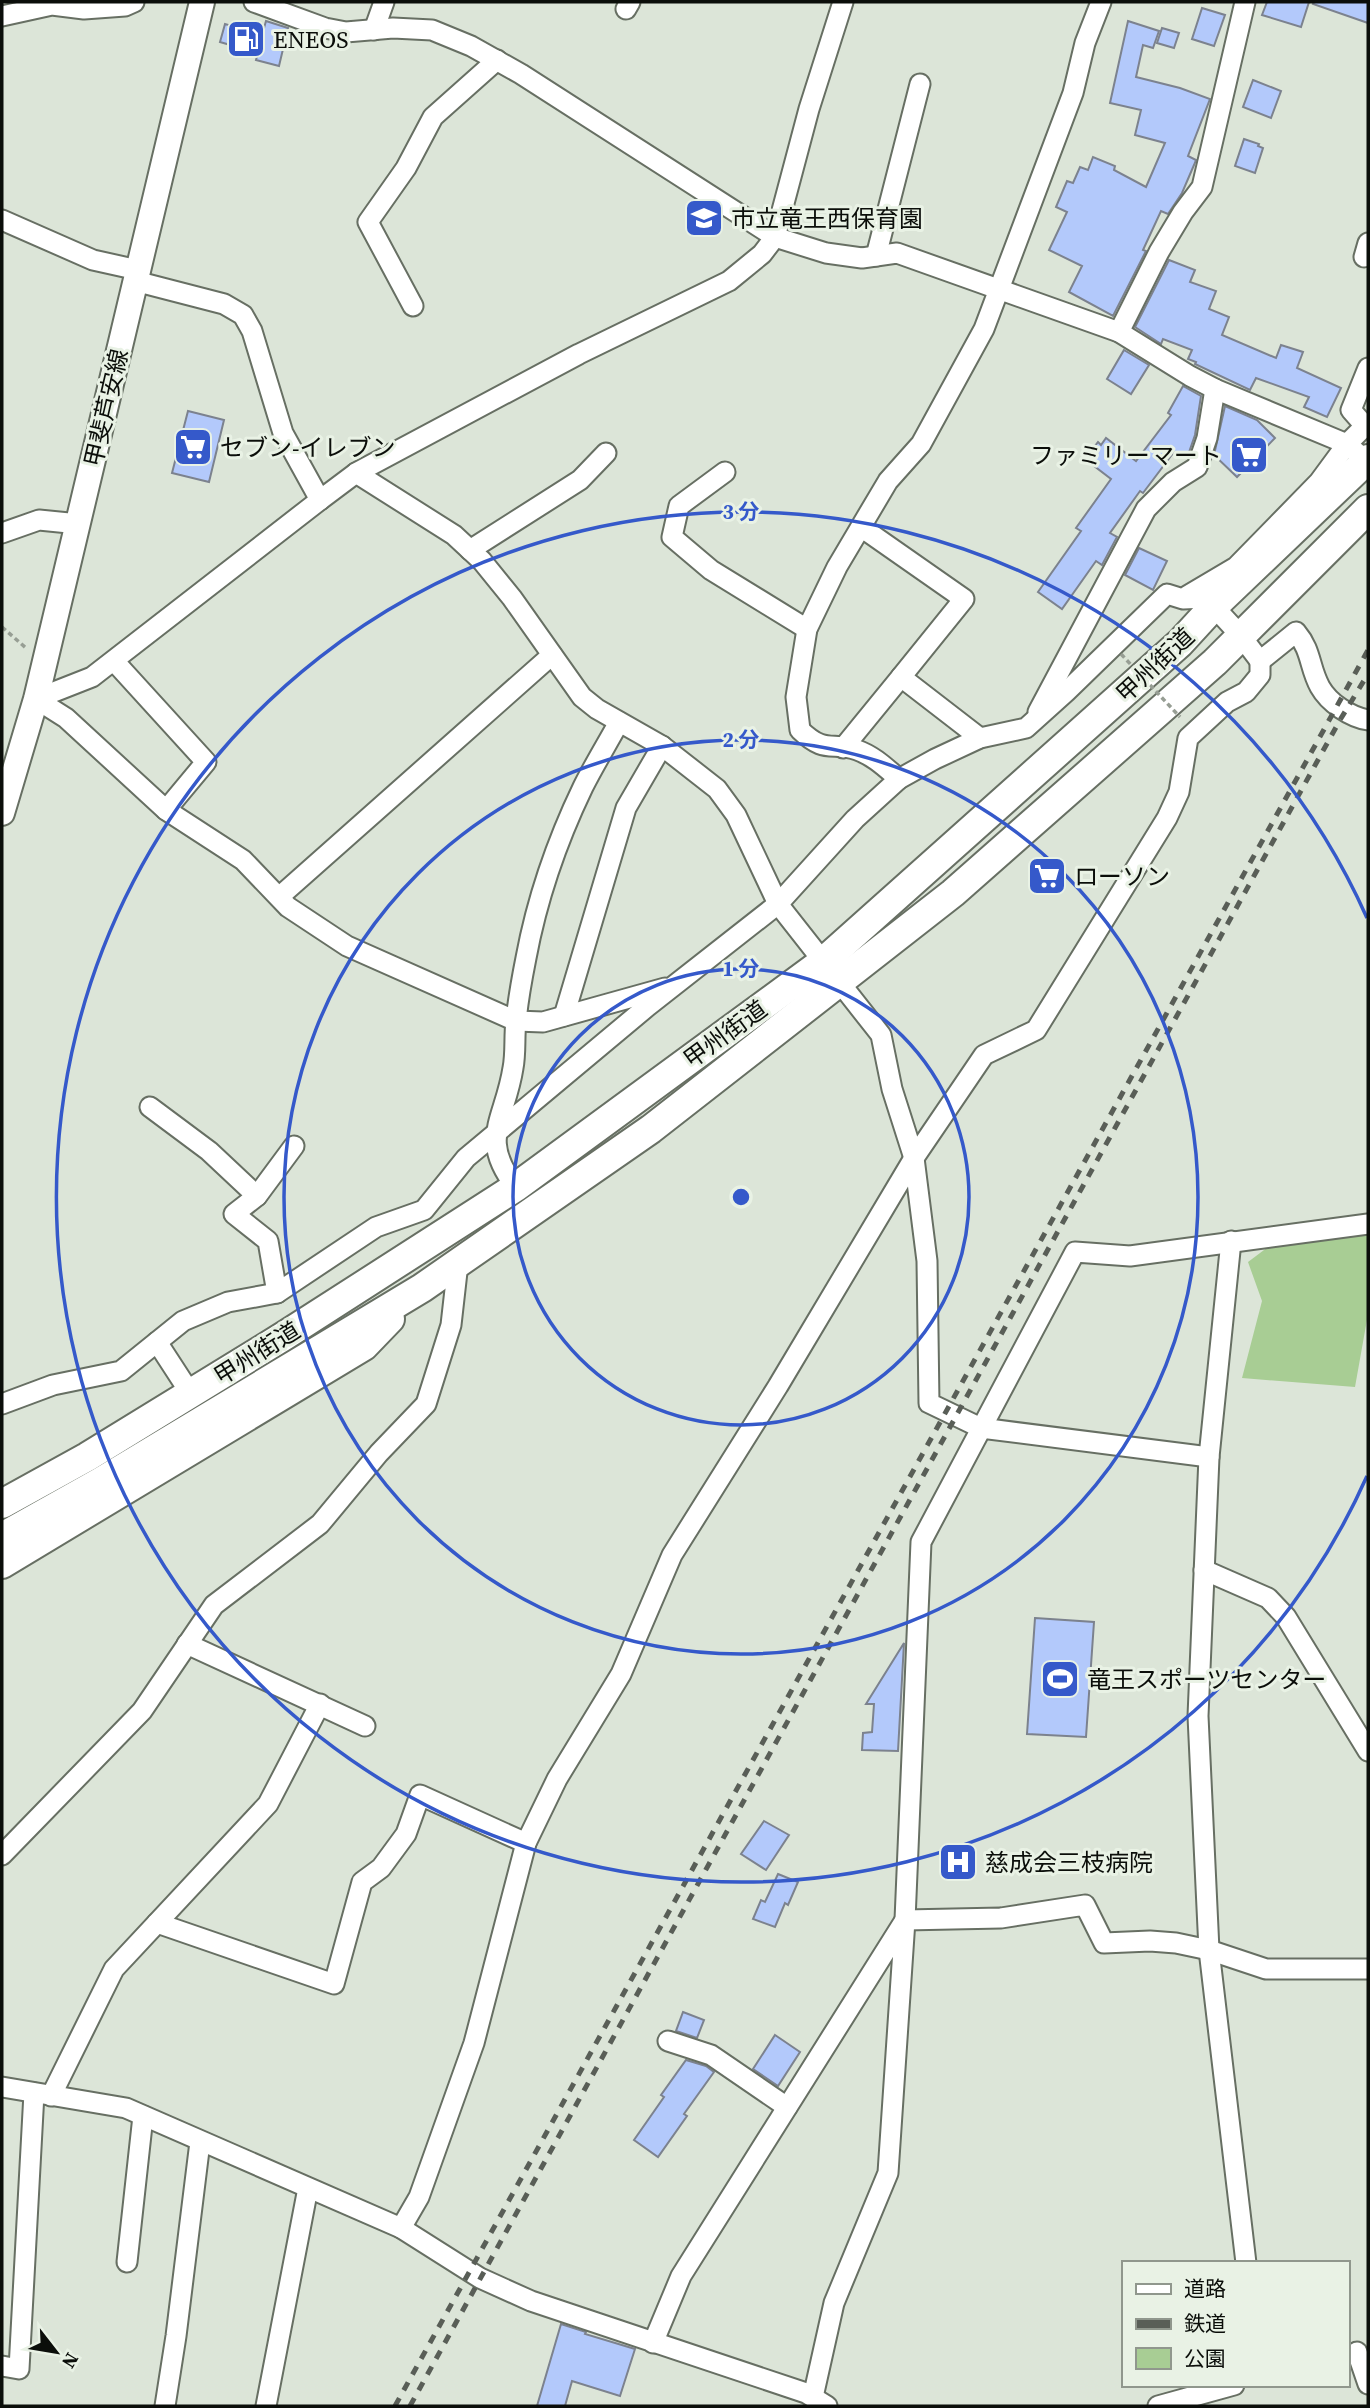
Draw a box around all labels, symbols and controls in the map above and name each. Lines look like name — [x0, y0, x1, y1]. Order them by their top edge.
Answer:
fuel station icon: ENEOS — [225, 18, 267, 60]
place label: ENEOS — [273, 23, 349, 56]
school or university icon: 市立竜王西保育園 — [683, 197, 725, 239]
place label: 市立竜王西保育園 — [731, 202, 923, 235]
street label: 甲斐芦安線 — [76, 346, 136, 470]
supermarket icon: セブン-イレブン — [172, 426, 214, 468]
place label: セブン-イレブン — [220, 431, 396, 464]
supermarket icon: ファミリーマート — [1228, 434, 1270, 476]
place label: ファミリーマート — [1030, 439, 1222, 472]
text: 3 分 — [723, 497, 759, 526]
street label: 甲州街道 — [1109, 620, 1201, 710]
text: 2 分 — [723, 725, 759, 754]
supermarket icon: ローソン — [1026, 855, 1068, 897]
place label: ローソン — [1074, 860, 1170, 893]
text: 1 分 — [723, 954, 759, 983]
street label: 甲州街道 — [676, 992, 774, 1076]
centre of rings — [729, 1185, 753, 1209]
street label: 甲州街道 — [208, 1314, 306, 1392]
sports icon: 竜王スポーツセンター — [1039, 1658, 1081, 1700]
place label: 竜王スポーツセンター — [1087, 1663, 1327, 1696]
hospital icon: 慈成会三枝病院 — [937, 1841, 979, 1883]
place label: 慈成会三枝病院 — [985, 1846, 1153, 1879]
legend — [1122, 2261, 1349, 2387]
text: 道路 — [1184, 2274, 1226, 2303]
text: 鉄道 — [1184, 2309, 1226, 2338]
north arrow — [21, 2317, 91, 2387]
text: 公園 — [1184, 2344, 1226, 2373]
text: N — [56, 2348, 85, 2374]

